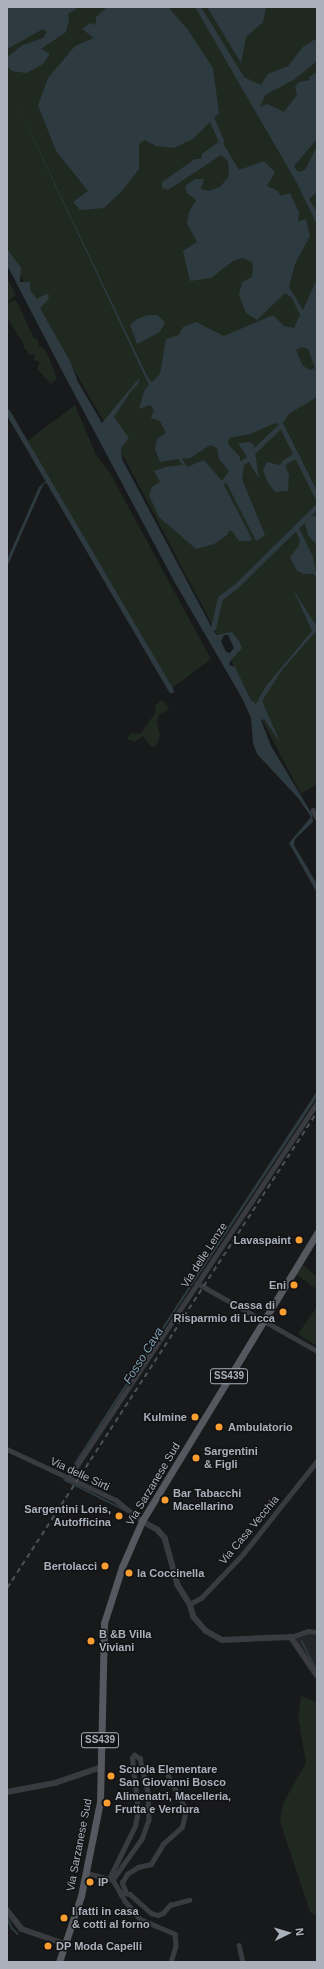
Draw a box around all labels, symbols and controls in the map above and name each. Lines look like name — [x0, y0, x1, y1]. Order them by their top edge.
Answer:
street label: Via delle Lenze — [178, 1220, 230, 1290]
place label: Lavaspaint — [234, 1233, 291, 1247]
marker: Lavaspaint — [294, 1235, 304, 1245]
place label: Eni — [269, 1278, 286, 1292]
marker: Eni — [289, 1280, 299, 1290]
place label: Cassa di Risparmio di Lucca — [174, 1299, 275, 1325]
marker: Cassa di Risparmio di Lucca — [278, 1307, 288, 1317]
water label: Fosso Cava — [121, 1325, 167, 1387]
road number: SS439 — [209, 1368, 249, 1384]
place label: Kulmine — [144, 1410, 187, 1424]
marker: Kulmine — [190, 1412, 200, 1422]
place label: Ambulatorio — [228, 1420, 293, 1434]
marker: Ambulatorio — [213, 1421, 225, 1433]
street label: Via Sarzanese Sud — [123, 1440, 183, 1528]
place label: Sargentini & Figli — [204, 1445, 258, 1471]
marker: Sargentini & Figli — [191, 1453, 201, 1463]
street label: Via delle Sirti — [48, 1454, 112, 1494]
place label: Bar Tabacchi Macellarino — [173, 1487, 241, 1513]
street label: Via Casa Vecchia — [216, 1493, 282, 1567]
marker: Bar Tabacchi Macellarino — [160, 1495, 170, 1505]
place label: Sargentini Loris, Autofficina — [24, 1503, 111, 1529]
marker: Sargentini Loris, Autofficina — [114, 1511, 124, 1521]
place label: Bertolacci — [44, 1559, 97, 1573]
marker: Bertolacci — [100, 1561, 110, 1571]
place label: la Coccinella — [137, 1566, 204, 1580]
marker: la Coccinella — [124, 1568, 134, 1578]
place label: B &B Villa Viviani — [99, 1628, 151, 1654]
marker: B &B Villa Viviani — [86, 1636, 96, 1646]
road number: SS439 — [80, 1732, 120, 1748]
place label: Scuola Elementare San Giovanni Bosco — [119, 1763, 226, 1789]
marker: Scuola Elementare San Giovanni Bosco — [106, 1771, 116, 1781]
place label: Alimenatri, Macelleria, Frutta e Verdura — [115, 1790, 231, 1816]
street label: Via Sarzanese Sud — [64, 1798, 94, 1892]
marker: Alimenatri, Macelleria, Frutta e Verdura — [102, 1798, 112, 1808]
place label: IP — [98, 1875, 108, 1889]
marker: IP — [85, 1877, 95, 1887]
place label: I fatti in casa & cotti al forno — [72, 1905, 150, 1931]
marker: I fatti in casa & cotti al forno — [59, 1913, 69, 1923]
north arrow — [268, 1913, 308, 1953]
text: N — [294, 1927, 306, 1936]
place label: DP Moda Capelli — [56, 1939, 142, 1953]
marker: DP Moda Capelli — [43, 1941, 53, 1951]

